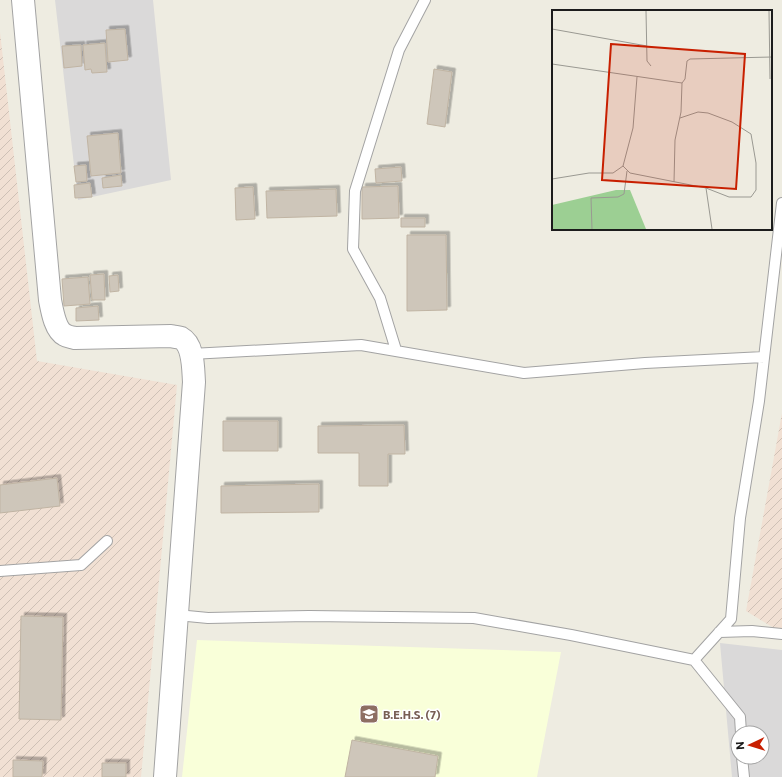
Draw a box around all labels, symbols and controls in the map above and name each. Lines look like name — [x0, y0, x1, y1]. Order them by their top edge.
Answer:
inset map — [552, 10, 772, 230]
school or university icon: B.E.H.S. (7) — [358, 703, 380, 725]
place label: B.E.H.S. (7) — [383, 708, 441, 721]
north arrow — [730, 725, 770, 765]
text: N — [733, 741, 746, 750]

